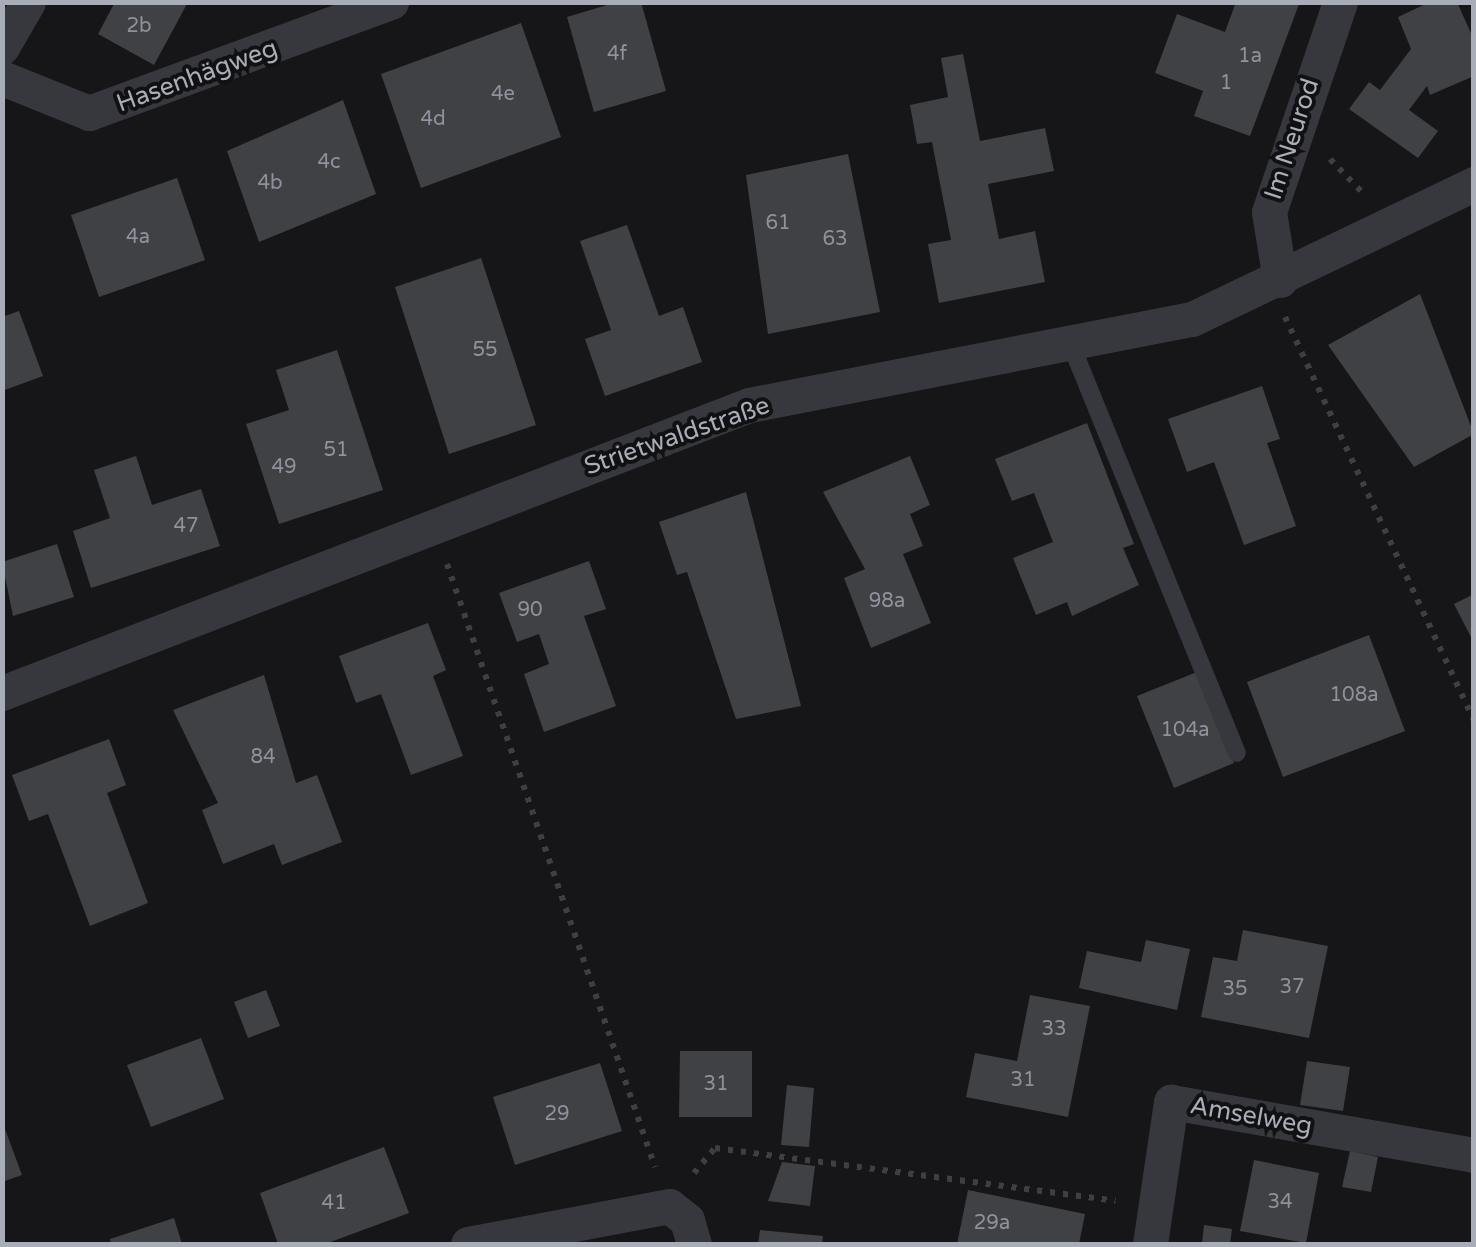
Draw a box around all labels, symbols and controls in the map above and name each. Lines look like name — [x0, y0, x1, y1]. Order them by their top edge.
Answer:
house number: 2b — [126, 14, 152, 38]
street label: Hasenhägweg — [113, 33, 281, 119]
house number: 4f — [607, 42, 627, 66]
house number: 1a — [1238, 44, 1262, 68]
house number: 1 — [1220, 71, 1232, 95]
street label: Im Neurod — [1258, 75, 1326, 203]
house number: 4e — [491, 82, 515, 106]
house number: 4d — [420, 107, 446, 131]
house number: 4c — [317, 150, 341, 174]
house number: 4b — [257, 171, 283, 195]
house number: 61 — [765, 211, 791, 235]
house number: 4a — [126, 225, 150, 249]
house number: 63 — [822, 227, 848, 251]
house number: 55 — [472, 338, 498, 362]
street label: Strietwaldstraße — [580, 390, 774, 482]
house number: 51 — [323, 438, 349, 462]
house number: 49 — [271, 455, 297, 479]
house number: 47 — [173, 514, 199, 538]
house number: 98a — [869, 589, 905, 613]
house number: 90 — [517, 598, 543, 622]
house number: 108a — [1330, 683, 1378, 707]
house number: 104a — [1161, 718, 1209, 742]
house number: 84 — [250, 745, 276, 769]
house number: 37 — [1279, 975, 1305, 999]
house number: 35 — [1222, 977, 1248, 1001]
house number: 33 — [1041, 1017, 1067, 1041]
house number: 31 — [1010, 1068, 1036, 1092]
house number: 31 — [703, 1072, 729, 1096]
street label: Amselweg — [1188, 1091, 1314, 1141]
house number: 29 — [544, 1102, 570, 1126]
house number: 34 — [1267, 1190, 1293, 1214]
house number: 41 — [321, 1191, 347, 1215]
house number: 29a — [974, 1211, 1010, 1235]

